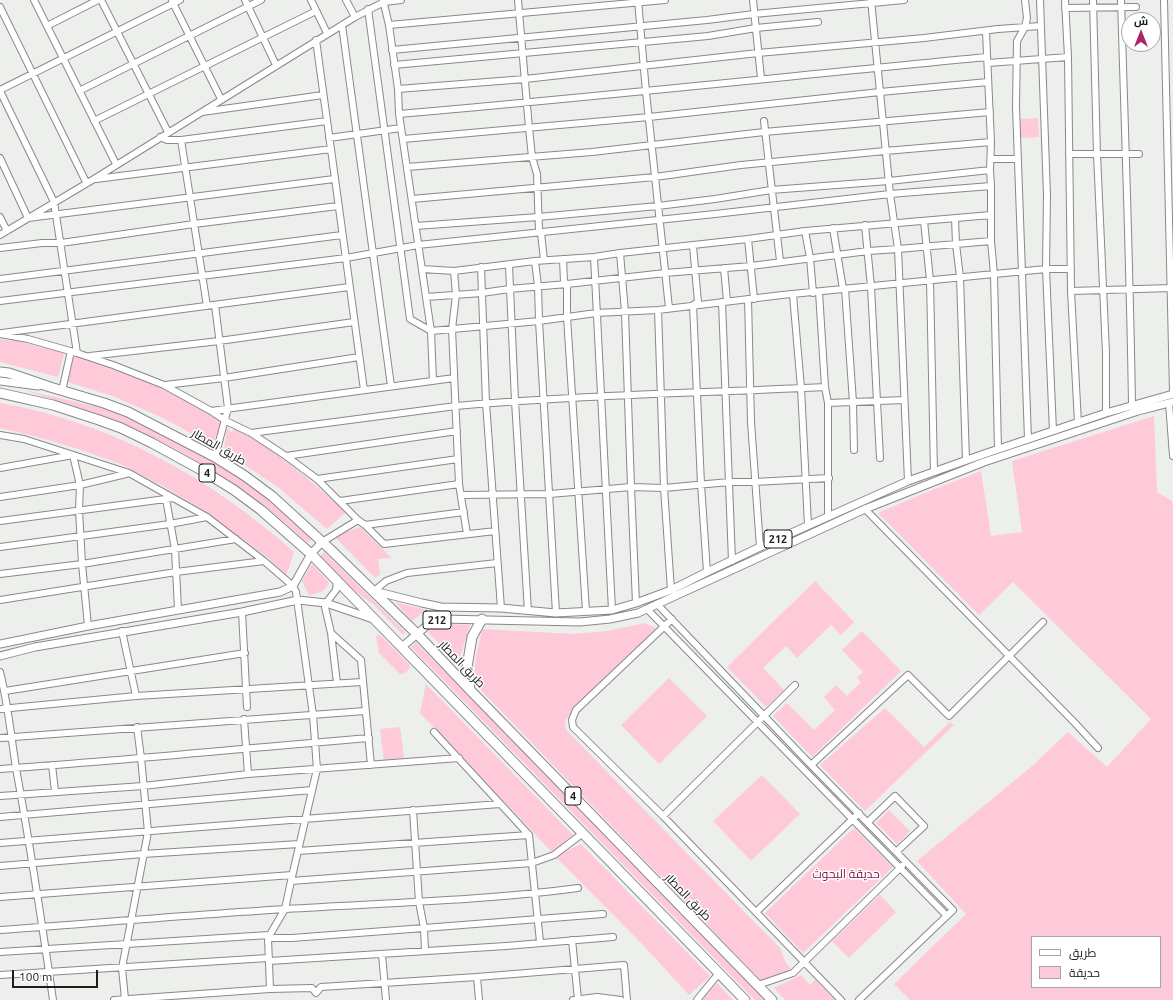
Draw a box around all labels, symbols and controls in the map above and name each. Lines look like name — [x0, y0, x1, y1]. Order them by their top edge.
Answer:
north arrow — [1121, 12, 1161, 52]
text: ش — [1134, 15, 1148, 27]
street label: طريق المطار — [189, 426, 249, 468]
road number: 4 — [199, 464, 215, 482]
road number: 212 — [764, 530, 792, 548]
road number: 212 — [423, 611, 451, 629]
street label: طريق المطار — [436, 637, 488, 691]
road number: 4 — [565, 787, 581, 805]
park label: حديقة البحوث — [812, 867, 880, 881]
street label: طريق المطار — [662, 870, 714, 924]
legend — [1031, 936, 1161, 988]
text: طريق — [1069, 946, 1096, 959]
scale bar — [14, 962, 100, 988]
text: حديقة — [1069, 966, 1100, 979]
text: 100 m — [19, 970, 52, 983]

